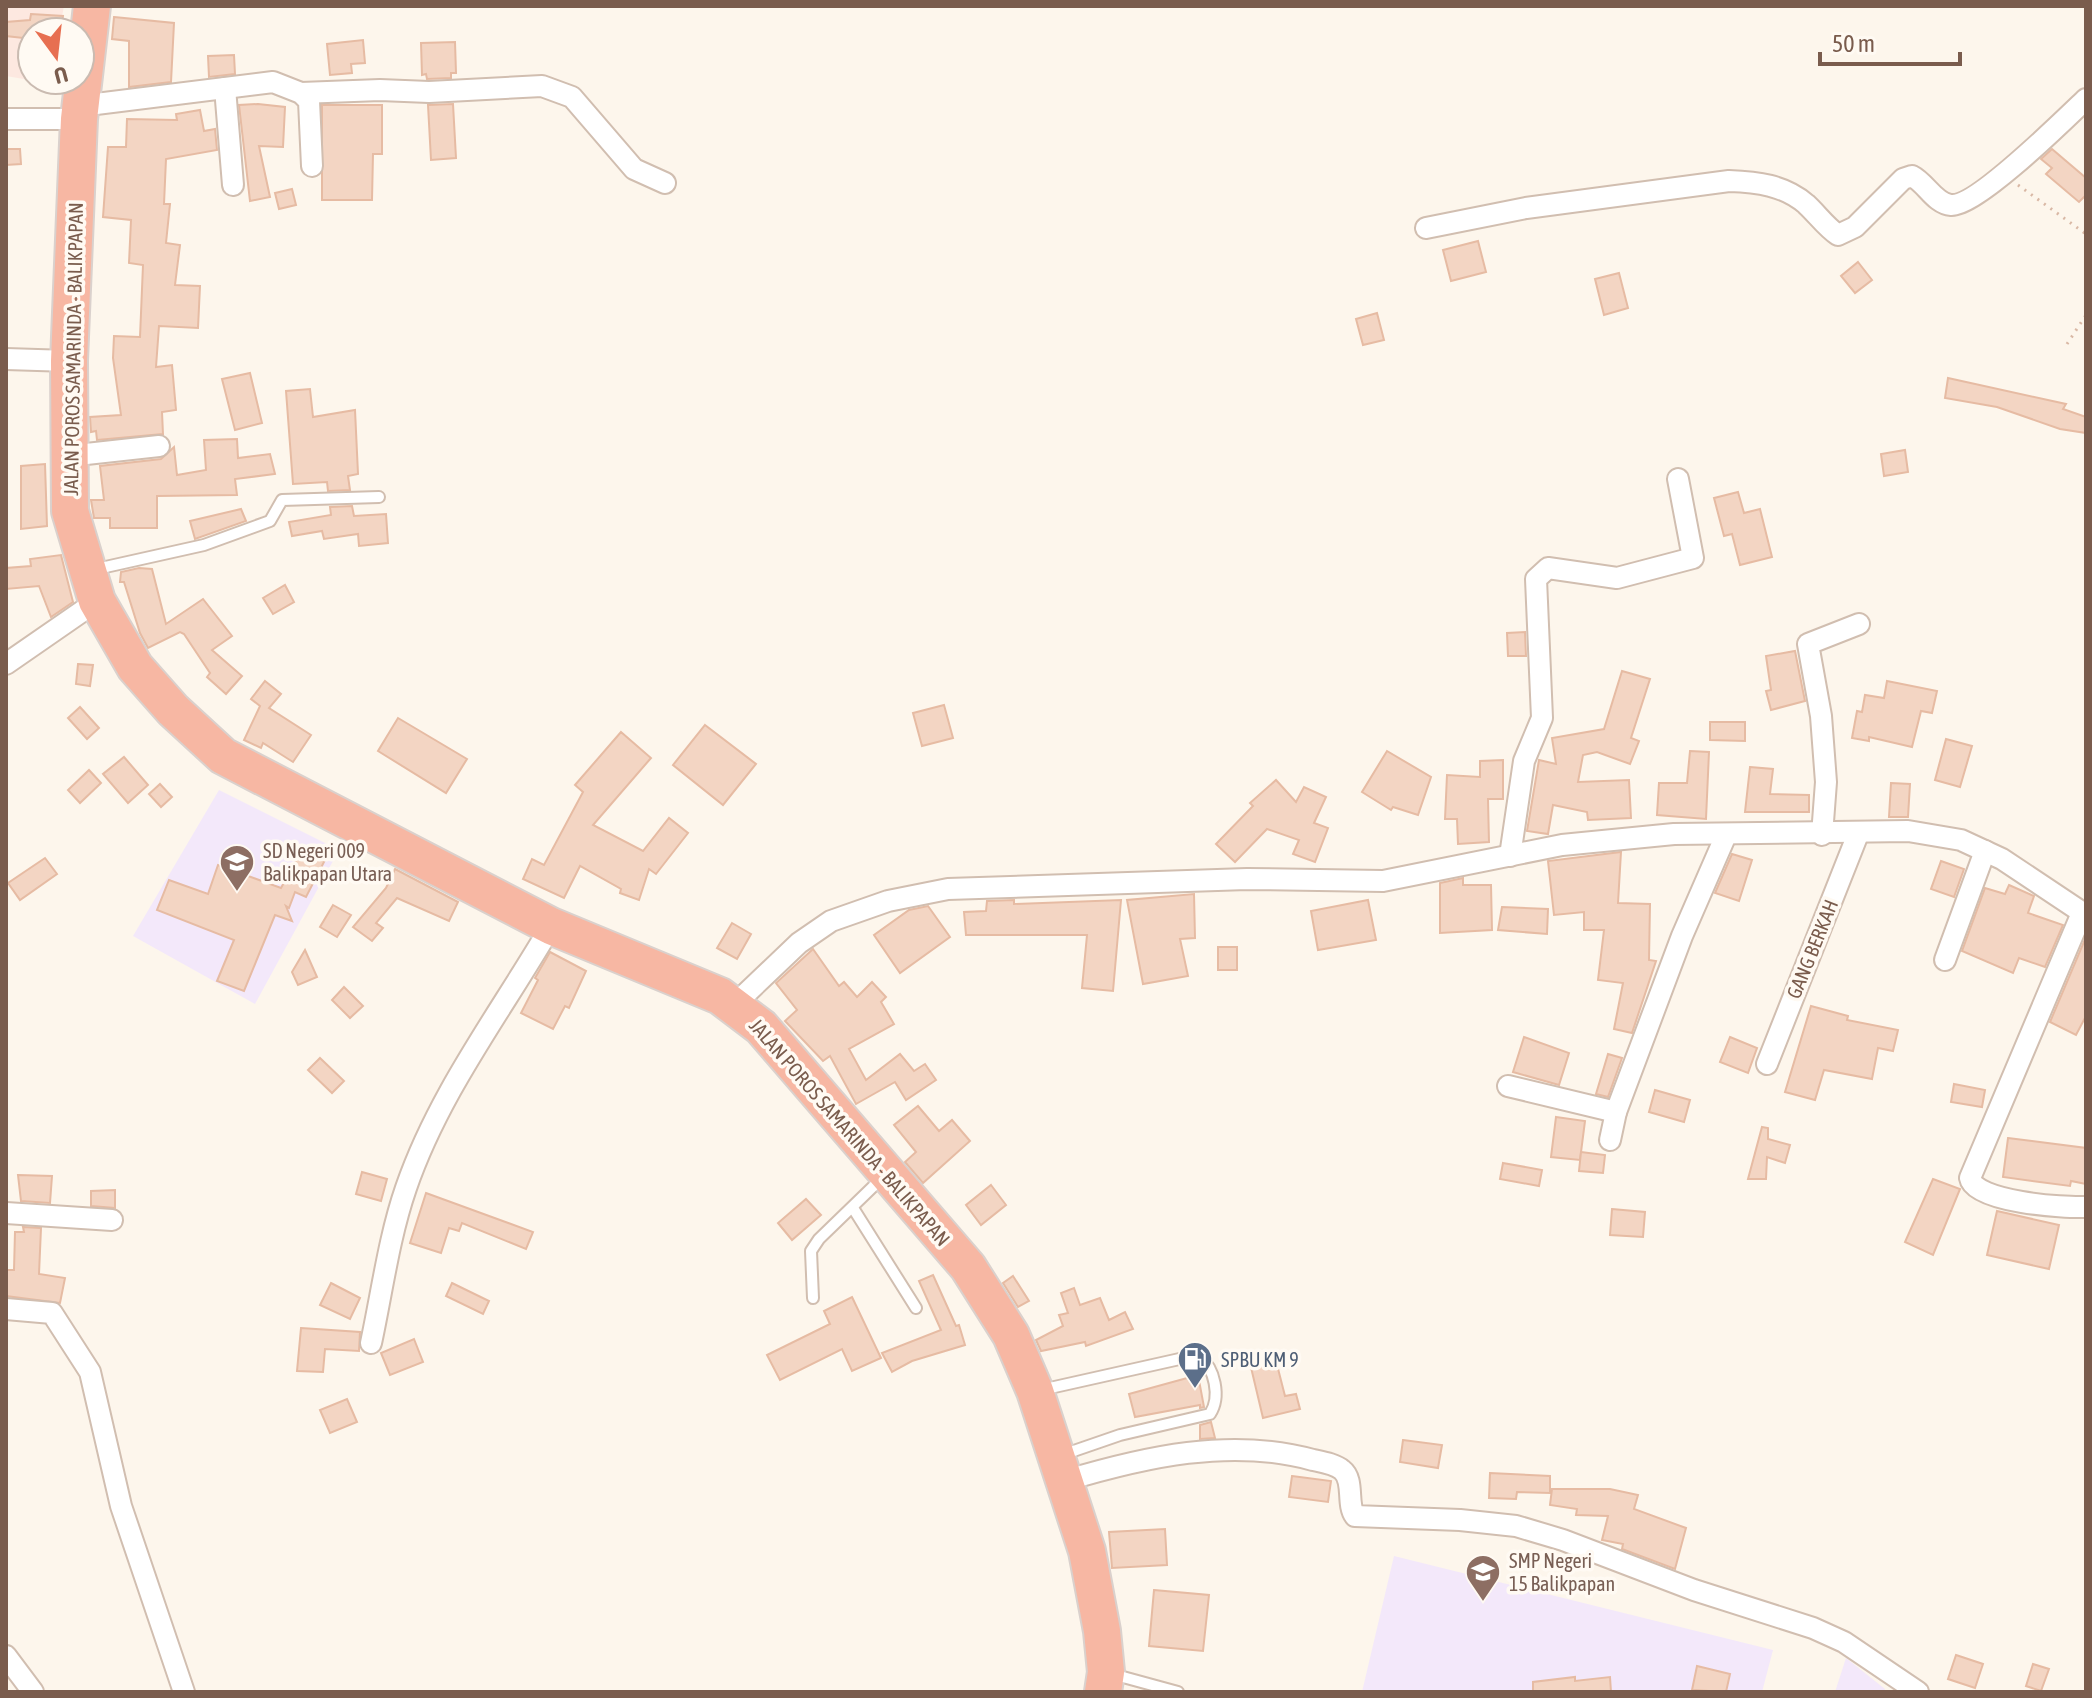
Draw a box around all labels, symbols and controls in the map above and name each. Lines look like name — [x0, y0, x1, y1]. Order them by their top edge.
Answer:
north arrow — [16, 16, 96, 96]
scale bar — [1820, 16, 1960, 66]
text: 50 m — [1832, 30, 1875, 57]
text: U — [52, 61, 71, 90]
street label: JALAN POROS SAMARINDA - BALIKPAPAN — [59, 202, 87, 496]
place label: SD Negeri 009 Balikpapan Utara — [263, 839, 392, 885]
school or university icon: SD Negeri 009 Balikpapan Utara — [218, 843, 256, 893]
street label: GANG BERKAH — [1782, 896, 1842, 1002]
street label: JALAN POROS SAMARINDA - BALIKPAPAN — [745, 1014, 955, 1250]
fuel station icon: SPBU KM 9 — [1176, 1340, 1214, 1390]
place label: SPBU KM 9 — [1221, 1348, 1299, 1371]
place label: SMP Negeri 15 Balikpapan — [1509, 1549, 1615, 1595]
school or university icon: SMP Negeri 15 Balikpapan — [1464, 1553, 1502, 1603]

